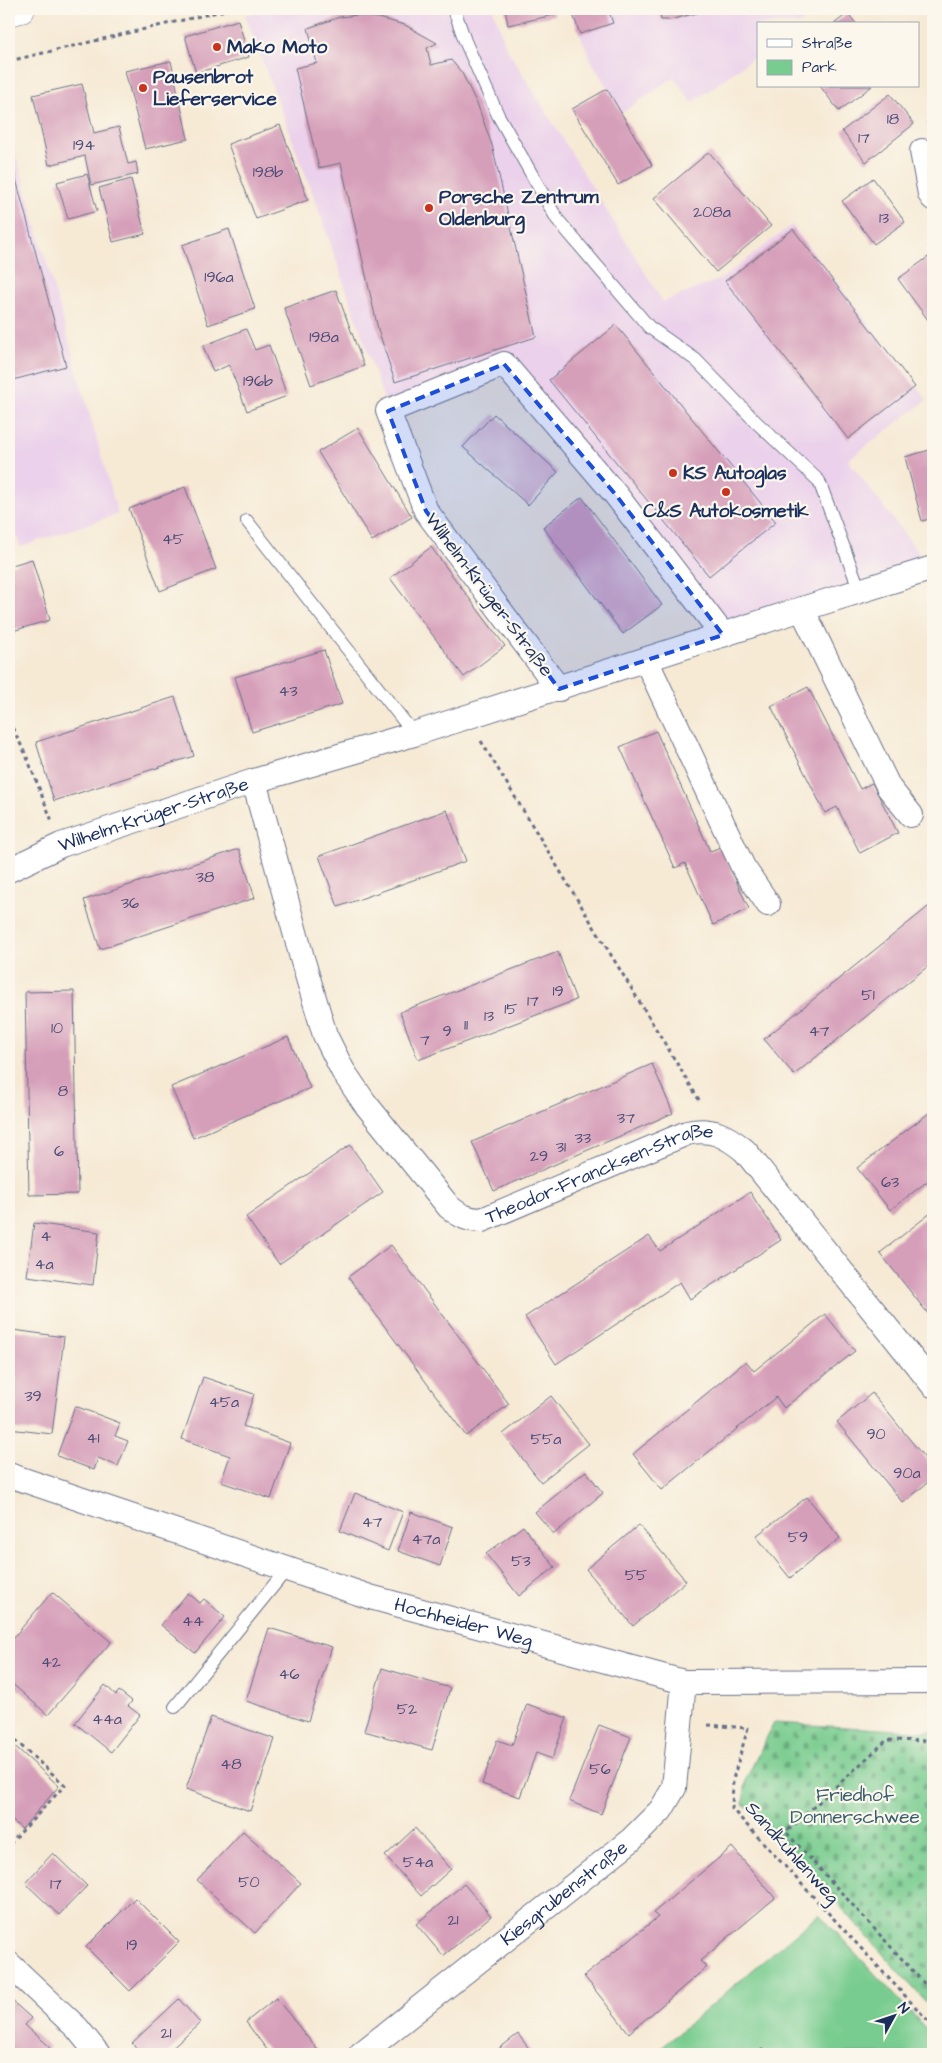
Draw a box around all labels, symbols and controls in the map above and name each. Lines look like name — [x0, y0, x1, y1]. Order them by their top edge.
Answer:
legend — [757, 22, 920, 88]
text: Straße — [802, 33, 852, 54]
place label: Mako Moto — [227, 34, 327, 61]
marker: Mako Moto — [211, 41, 223, 53]
text: Park — [802, 57, 837, 78]
place label: Pausenbrot Lieferservice — [153, 64, 277, 113]
marker: Pausenbrot Lieferservice — [137, 82, 149, 94]
house number: 18 — [887, 108, 899, 130]
house number: 17 — [858, 127, 870, 149]
house number: 194 — [73, 134, 95, 156]
house number: 198b — [253, 161, 283, 183]
place label: Porsche Zentrum Oldenburg — [439, 184, 600, 234]
house number: 208a — [693, 201, 731, 223]
marker: Porsche Zentrum Oldenburg — [423, 202, 435, 214]
house number: 13 — [879, 207, 889, 229]
house number: 196a — [204, 266, 234, 288]
house number: 198a — [309, 326, 339, 348]
house number: 196b — [243, 370, 273, 392]
place label: KS Autoglas — [683, 460, 787, 488]
marker: KS Autoglas — [667, 467, 679, 479]
marker: C&S Autokosmetik — [720, 486, 732, 498]
place label: C&S Autokosmetik — [643, 498, 809, 525]
street label: Wilhelm-Krüger-Straße — [418, 507, 560, 683]
house number: 45 — [162, 528, 185, 550]
house number: 43 — [278, 680, 298, 702]
street label: Wilhelm-Krüger-Straße — [55, 770, 252, 859]
house number: 38 — [196, 866, 214, 888]
house number: 36 — [121, 892, 139, 914]
house number: 19 — [552, 980, 564, 1002]
house number: 51 — [861, 984, 875, 1006]
house number: 17 — [527, 990, 539, 1012]
house number: 15 — [504, 998, 518, 1020]
house number: 13 — [484, 1005, 494, 1027]
house number: 11 — [464, 1014, 468, 1036]
house number: 10 — [51, 1017, 63, 1039]
house number: 9 — [442, 1020, 452, 1042]
house number: 47 — [809, 1020, 830, 1042]
house number: 7 — [420, 1029, 430, 1051]
house number: 8 — [58, 1080, 68, 1102]
house number: 37 — [617, 1107, 635, 1129]
street label: Theodor-Francksen-Straße — [481, 1117, 716, 1231]
house number: 33 — [575, 1127, 591, 1149]
house number: 31 — [556, 1136, 566, 1158]
house number: 6 — [54, 1140, 64, 1162]
house number: 29 — [530, 1145, 548, 1167]
house number: 63 — [881, 1171, 899, 1193]
house number: 4 — [41, 1225, 52, 1247]
house number: 4a — [34, 1253, 54, 1275]
house number: 39 — [24, 1385, 42, 1407]
house number: 45a — [209, 1391, 239, 1413]
house number: 90 — [866, 1423, 886, 1445]
house number: 41 — [87, 1427, 99, 1449]
house number: 55a — [531, 1428, 561, 1450]
house number: 90a — [893, 1462, 921, 1484]
house number: 47 — [362, 1511, 383, 1533]
house number: 59 — [788, 1526, 808, 1548]
house number: 47a — [412, 1528, 440, 1550]
house number: 53 — [511, 1550, 531, 1572]
house number: 55 — [625, 1564, 648, 1586]
street label: Hochheider Weg — [391, 1591, 536, 1655]
house number: 44 — [182, 1610, 204, 1632]
house number: 42 — [41, 1651, 61, 1673]
house number: 46 — [279, 1663, 299, 1685]
house number: 52 — [397, 1698, 417, 1720]
house number: 44a — [92, 1708, 122, 1730]
house number: 48 — [220, 1753, 242, 1775]
house number: 56 — [589, 1758, 611, 1780]
park label: Friedhof Donnerschwee — [790, 1782, 920, 1831]
street label: Sandkuhlenweg — [738, 1796, 846, 1911]
street label: Kiesgrubenstraße — [495, 1834, 633, 1952]
house number: 54a — [403, 1851, 433, 1873]
house number: 50 — [238, 1871, 260, 1893]
house number: 17 — [50, 1873, 62, 1895]
house number: 21 — [447, 1909, 459, 1931]
house number: 19 — [126, 1934, 138, 1956]
north arrow — [870, 1990, 920, 2040]
text: N — [893, 1998, 914, 2018]
house number: 21 — [160, 2022, 172, 2044]

